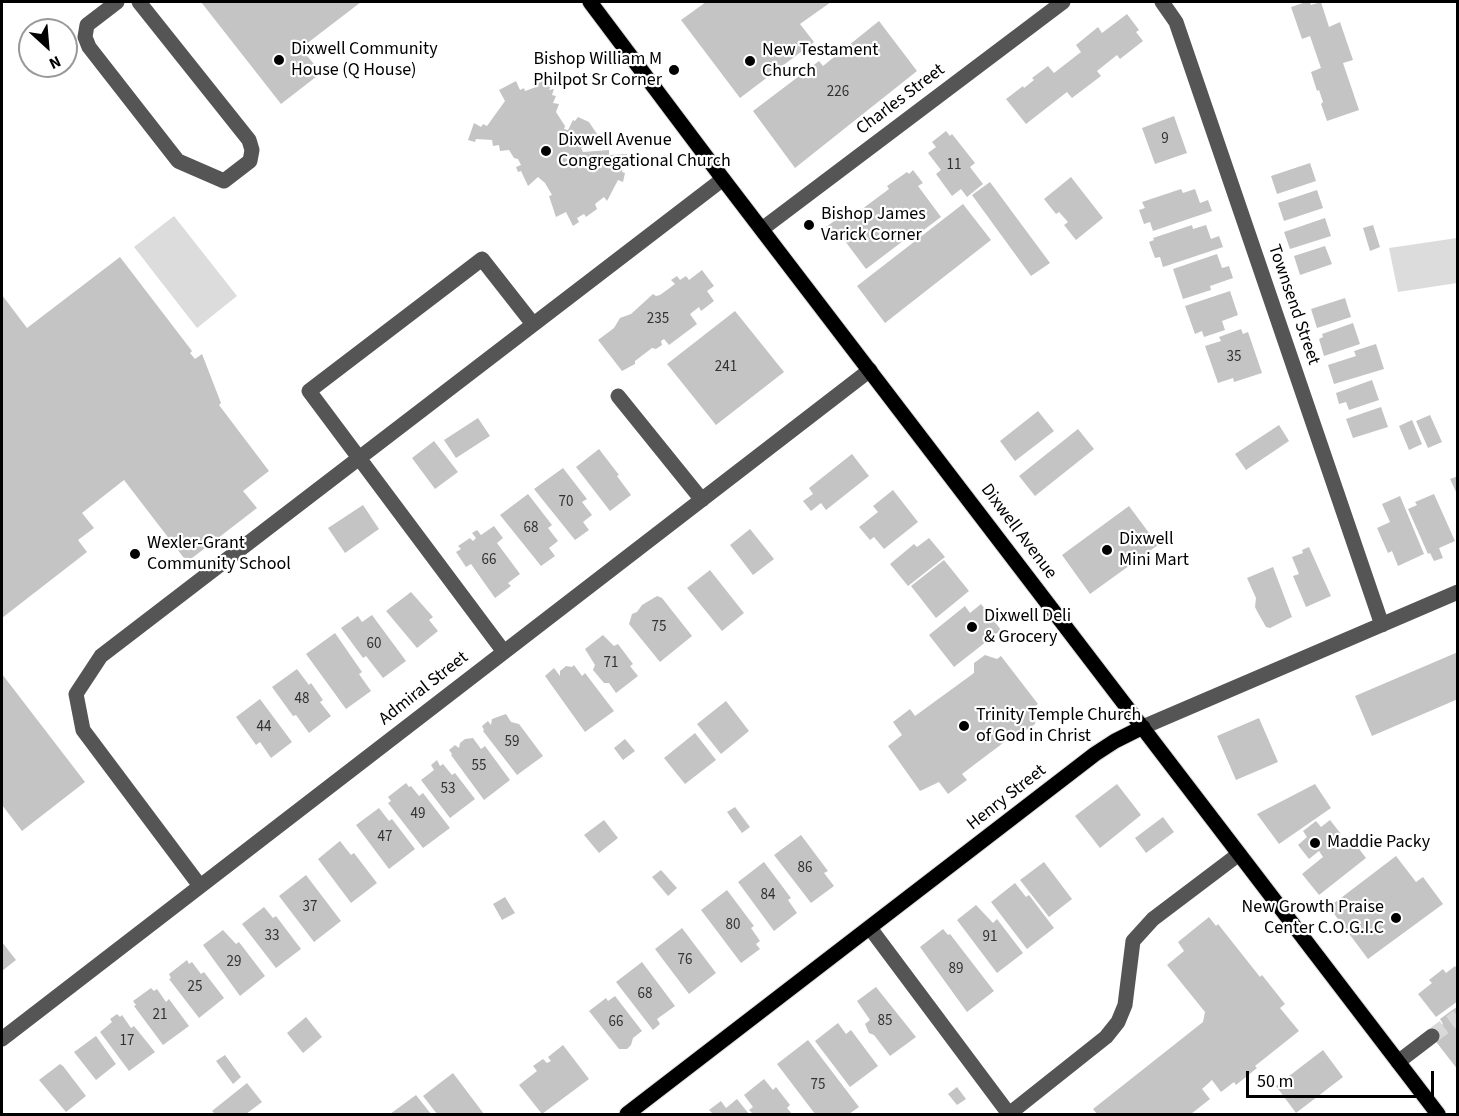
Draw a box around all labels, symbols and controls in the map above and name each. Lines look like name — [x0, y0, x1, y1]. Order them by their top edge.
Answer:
north arrow — [18, 18, 78, 78]
place label: Dixwell Community House (Q House) — [291, 39, 438, 82]
place label: New Testament Church — [762, 40, 878, 82]
place label: Bishop William M Philpot Sr Corner — [533, 49, 662, 92]
text: N — [45, 50, 65, 75]
marker: Dixwell Community House (Q House) — [272, 53, 286, 67]
marker: New Testament Church — [743, 54, 757, 68]
street label: Charles Street — [853, 60, 949, 140]
marker: Bishop William M Philpot Sr Corner — [667, 63, 681, 77]
house number: 226 — [827, 84, 849, 102]
place label: Dixwell Avenue Congregational Church — [558, 130, 731, 172]
house number: 9 — [1161, 131, 1169, 149]
marker: Dixwell Avenue Congregational Church — [539, 144, 553, 158]
house number: 11 — [947, 157, 961, 175]
place label: Bishop James Varick Corner — [821, 204, 926, 246]
marker: Bishop James Varick Corner — [802, 218, 816, 232]
street label: Townsend Street — [1262, 242, 1324, 368]
house number: 235 — [647, 311, 669, 329]
house number: 35 — [1227, 349, 1241, 367]
house number: 241 — [715, 359, 737, 377]
street label: Dixwell Avenue — [975, 480, 1061, 584]
house number: 70 — [559, 494, 573, 512]
house number: 68 — [524, 520, 538, 538]
place label: Dixwell Mini Mart — [1119, 529, 1189, 572]
place label: Wexler-Grant Community School — [147, 533, 291, 576]
marker: Dixwell Mini Mart — [1100, 543, 1114, 557]
marker: Wexler-Grant Community School — [128, 547, 142, 561]
house number: 66 — [482, 552, 496, 570]
place label: Dixwell Deli & Grocery — [984, 606, 1071, 648]
house number: 75 — [652, 619, 666, 637]
marker: Dixwell Deli & Grocery — [965, 620, 979, 634]
house number: 60 — [367, 636, 381, 654]
street label: Admiral Street — [375, 647, 473, 731]
house number: 71 — [604, 655, 618, 673]
house number: 48 — [295, 691, 309, 709]
place label: Trinity Temple Church of God in Christ — [976, 705, 1141, 748]
house number: 44 — [257, 719, 271, 737]
marker: Trinity Temple Church of God in Christ — [957, 719, 971, 733]
house number: 59 — [505, 734, 519, 752]
house number: 55 — [472, 758, 486, 776]
street label: Henry Street — [963, 760, 1051, 836]
house number: 53 — [441, 781, 455, 799]
house number: 49 — [411, 806, 425, 824]
house number: 47 — [378, 829, 392, 847]
place label: Maddie Packy — [1327, 832, 1430, 854]
marker: Maddie Packy — [1308, 836, 1322, 850]
house number: 86 — [798, 860, 812, 878]
house number: 84 — [761, 887, 775, 905]
place label: New Growth Praise Center C.O.G.I.C — [1242, 897, 1384, 940]
house number: 37 — [303, 899, 317, 917]
marker: New Growth Praise Center C.O.G.I.C — [1389, 911, 1403, 925]
house number: 80 — [726, 917, 740, 935]
house number: 33 — [265, 928, 279, 946]
house number: 91 — [983, 929, 997, 947]
house number: 76 — [678, 952, 692, 970]
house number: 29 — [227, 954, 241, 972]
house number: 89 — [949, 961, 963, 979]
house number: 25 — [188, 979, 202, 997]
house number: 68 — [638, 986, 652, 1004]
house number: 21 — [153, 1007, 167, 1025]
house number: 85 — [878, 1013, 892, 1031]
house number: 66 — [609, 1014, 623, 1032]
house number: 17 — [120, 1033, 134, 1051]
scale bar — [1249, 1059, 1436, 1097]
text: 50 m — [1257, 1069, 1293, 1094]
house number: 75 — [811, 1077, 825, 1095]

